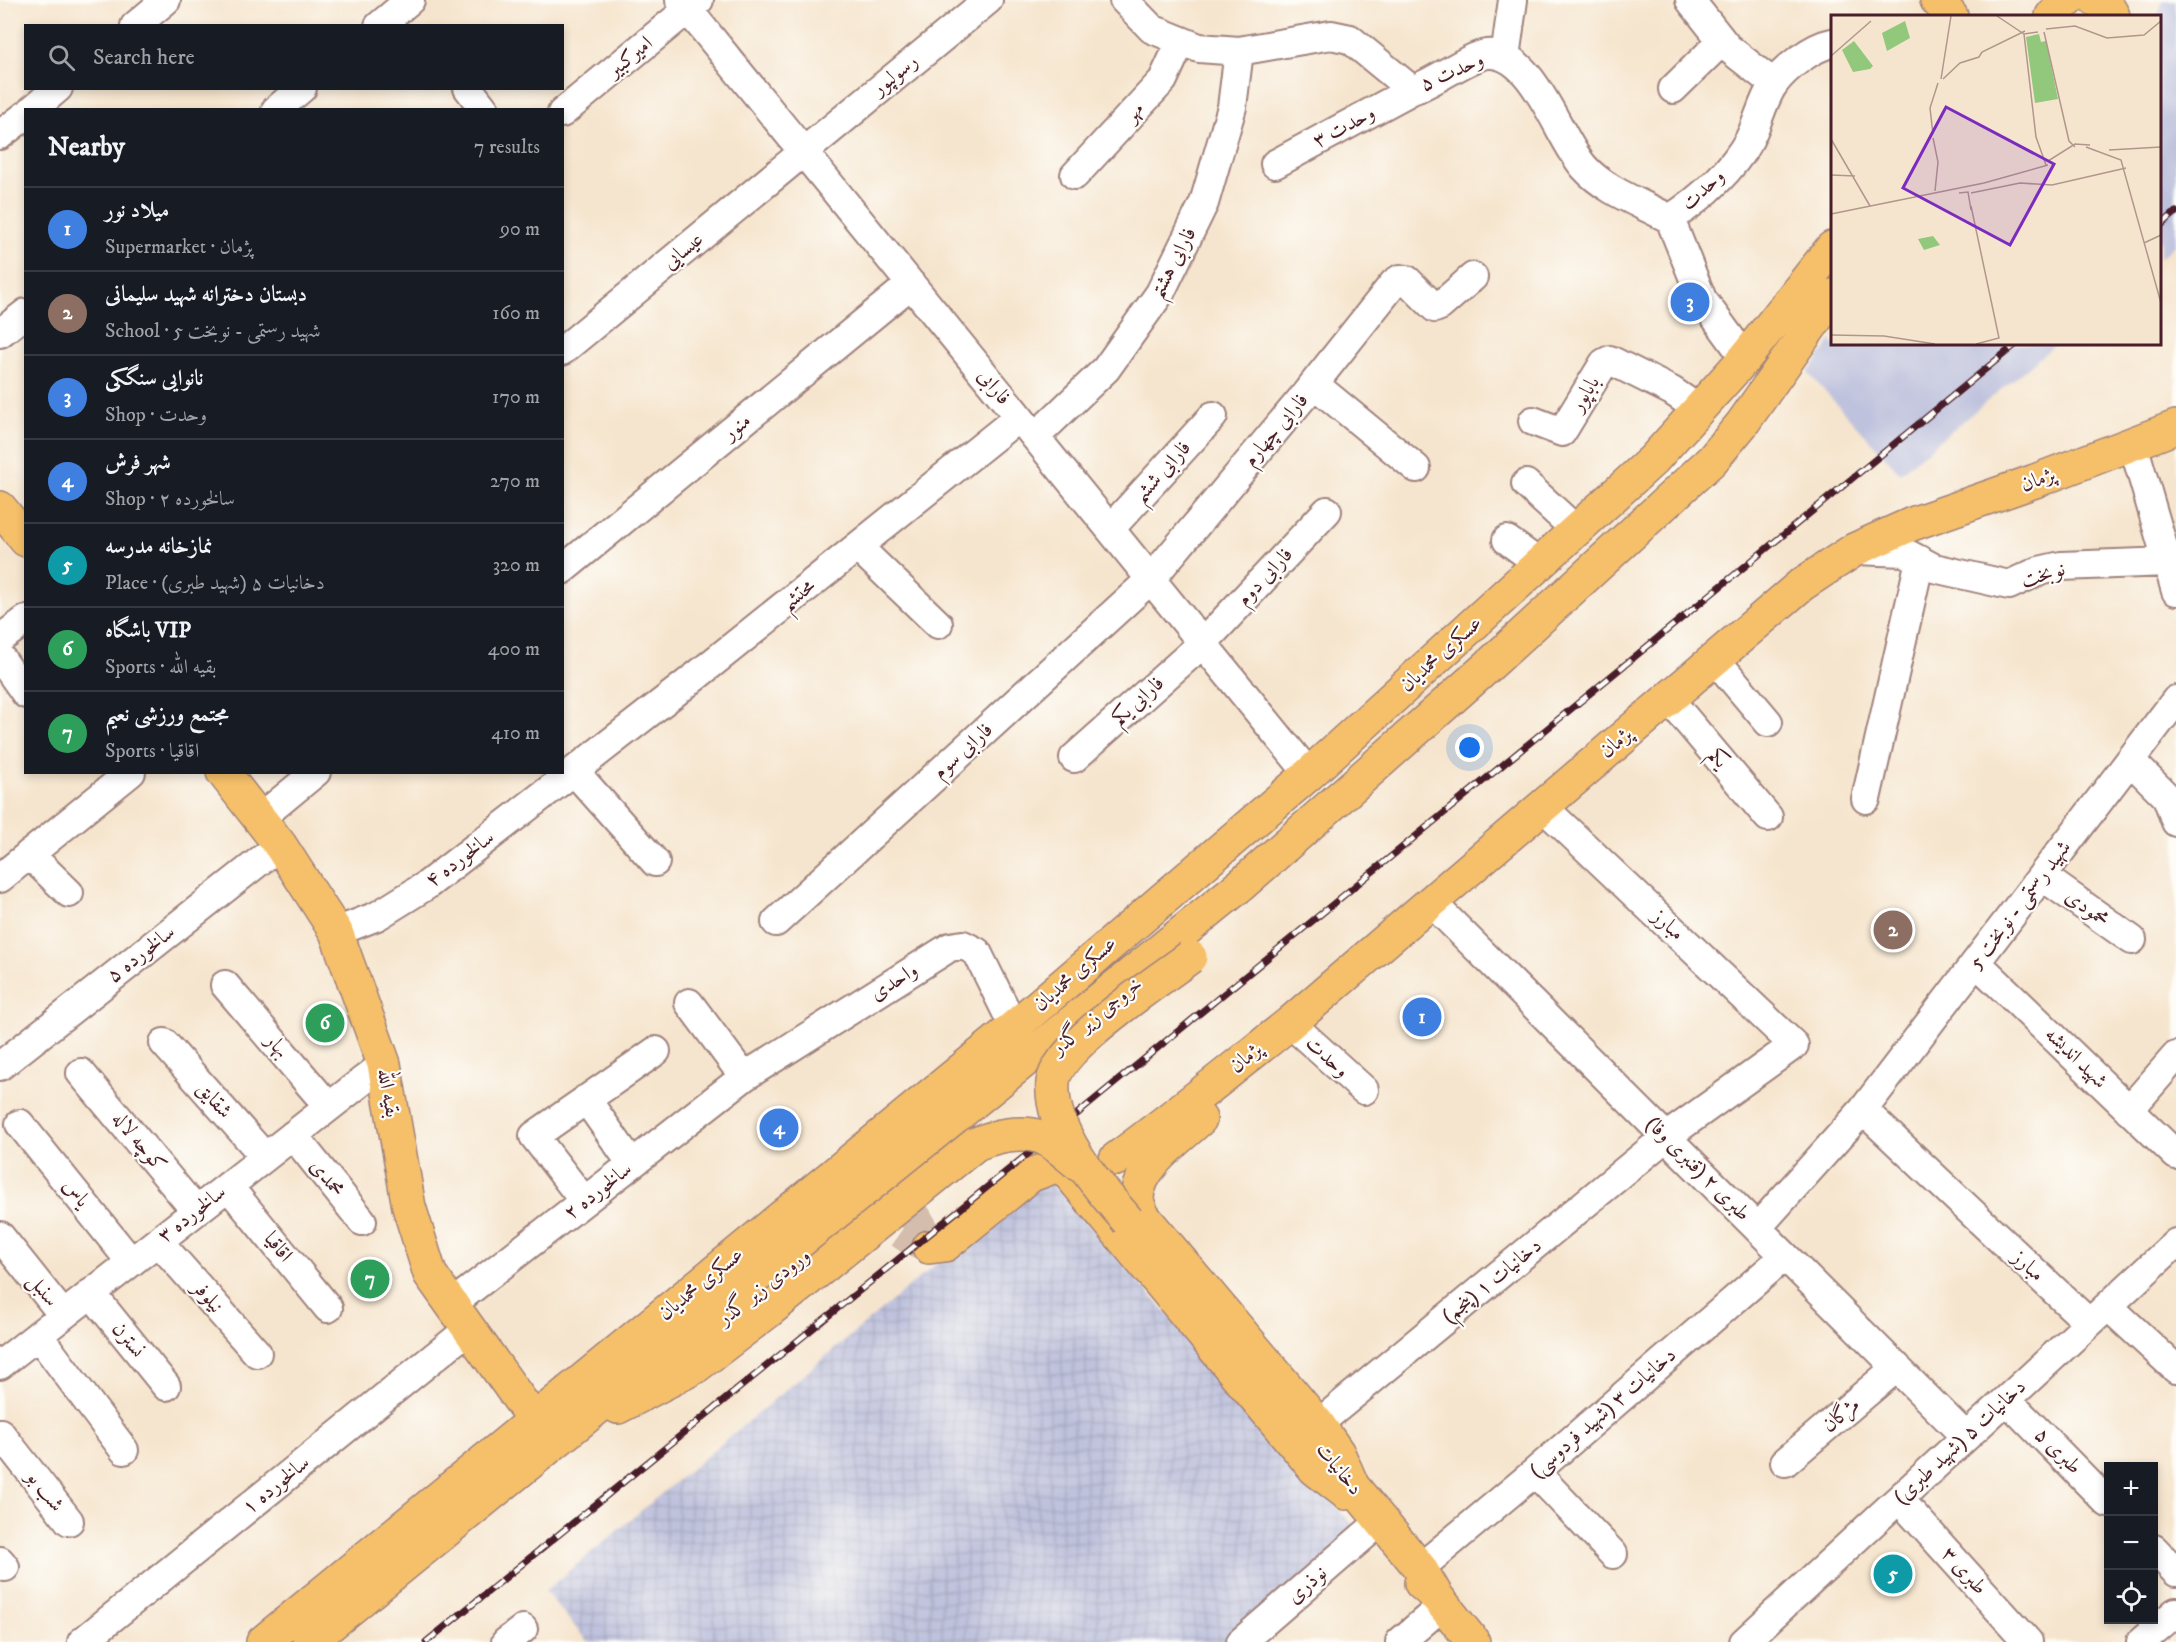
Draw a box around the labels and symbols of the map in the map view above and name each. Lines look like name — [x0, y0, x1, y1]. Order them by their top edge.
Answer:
inset map — [1831, 15, 2161, 345]
street label: امیرکبیر — [600, 30, 658, 85]
street label: وحدت ۵ — [1416, 46, 1488, 98]
street label: رسولپور — [865, 49, 923, 103]
street label: مهر — [1117, 96, 1150, 129]
street label: وحدت ۳ — [1308, 100, 1380, 154]
street label: وحدت — [1676, 163, 1730, 217]
street label: فارابی هشتم — [1143, 223, 1209, 306]
street label: عیسایی — [657, 226, 709, 276]
pin: 3 — [1670, 280, 1710, 324]
street label: فارابی — [971, 364, 1016, 411]
street label: باباپور — [1563, 371, 1607, 419]
street label: فارابی چهارم — [1238, 388, 1317, 475]
street label: منور — [716, 408, 756, 447]
street label: فارابی ششم — [1127, 435, 1202, 513]
street label: پژمان — [2017, 461, 2061, 498]
street label: فارابی دوم — [1231, 542, 1302, 615]
street label: نوبخت — [2018, 556, 2068, 594]
street label: محتشم — [775, 573, 825, 622]
street label: عسکری محمدیان — [1394, 610, 1488, 698]
street label: فارابی یکم — [1106, 670, 1174, 736]
street label: فارابی سوم — [927, 717, 1001, 788]
street label: پژمان — [1594, 720, 1640, 764]
your location — [1455, 733, 1484, 762]
street label: یکم — [1697, 743, 1735, 778]
street label: سالخورده ۴ — [420, 825, 500, 893]
street label: شهید رستمی - نوبخت 5 — [1963, 835, 2077, 975]
street label: محمودی — [2060, 883, 2114, 933]
street label: مبارز — [1645, 902, 1690, 946]
pin: 2 — [1874, 908, 1912, 952]
street label: سالخورده ۵ — [102, 919, 180, 989]
street label: عسکری محمدیان — [1028, 931, 1122, 1017]
street label: واحدی — [865, 957, 923, 1007]
street label: خروجی زیر گذر — [1043, 969, 1148, 1062]
pin: 1 — [1402, 994, 1442, 1040]
pin: 6 — [306, 1000, 344, 1046]
street label: شهید اندیشه — [2039, 1022, 2113, 1094]
street label: بهار — [258, 1027, 295, 1064]
street label: وحدت — [1300, 1030, 1354, 1084]
street label: پژمان — [1224, 1035, 1270, 1079]
street label: بقیه الله — [371, 1065, 410, 1120]
street label: شقایق — [190, 1076, 238, 1124]
street label: کوچه لاله — [106, 1106, 172, 1178]
pin: 4 — [760, 1106, 798, 1150]
street label: طبری ۲ (قنبری وفا) — [1640, 1111, 1756, 1227]
street label: محمدی — [304, 1154, 350, 1202]
street label: سالخورده ۲ — [559, 1156, 637, 1226]
street label: یاس — [57, 1173, 96, 1213]
street label: سالخورده ۳ — [153, 1179, 231, 1249]
street label: اقاقیا — [258, 1226, 298, 1268]
street label: دخانیات ۱ (پنجم) — [1437, 1233, 1551, 1334]
street label: ورودی زیر گذر — [709, 1240, 816, 1333]
street label: عسکری محمدیان — [653, 1242, 749, 1326]
street label: مبارز — [2005, 1243, 2050, 1287]
pin: 7 — [350, 1256, 389, 1302]
street label: سنبل — [21, 1268, 64, 1313]
street label: نیلوفر — [185, 1274, 229, 1319]
street label: نسترن — [106, 1317, 150, 1363]
street label: دخانیات ۳ (شهید فردوسی) — [1524, 1342, 1682, 1485]
street label: دخانیات ۵ (شهید طبری) — [1888, 1374, 2032, 1510]
street label: مژگان — [1816, 1391, 1866, 1439]
street label: طبری ۵ — [2029, 1422, 2087, 1480]
street label: دخانیات — [1310, 1437, 1368, 1501]
street label: سالخورده ۱ — [237, 1450, 315, 1520]
street label: شب بو — [19, 1463, 69, 1517]
street label: طبری ۳ — [1936, 1541, 1992, 1601]
pin: 5 — [1874, 1552, 1912, 1596]
street label: نوذری — [1281, 1560, 1333, 1610]

